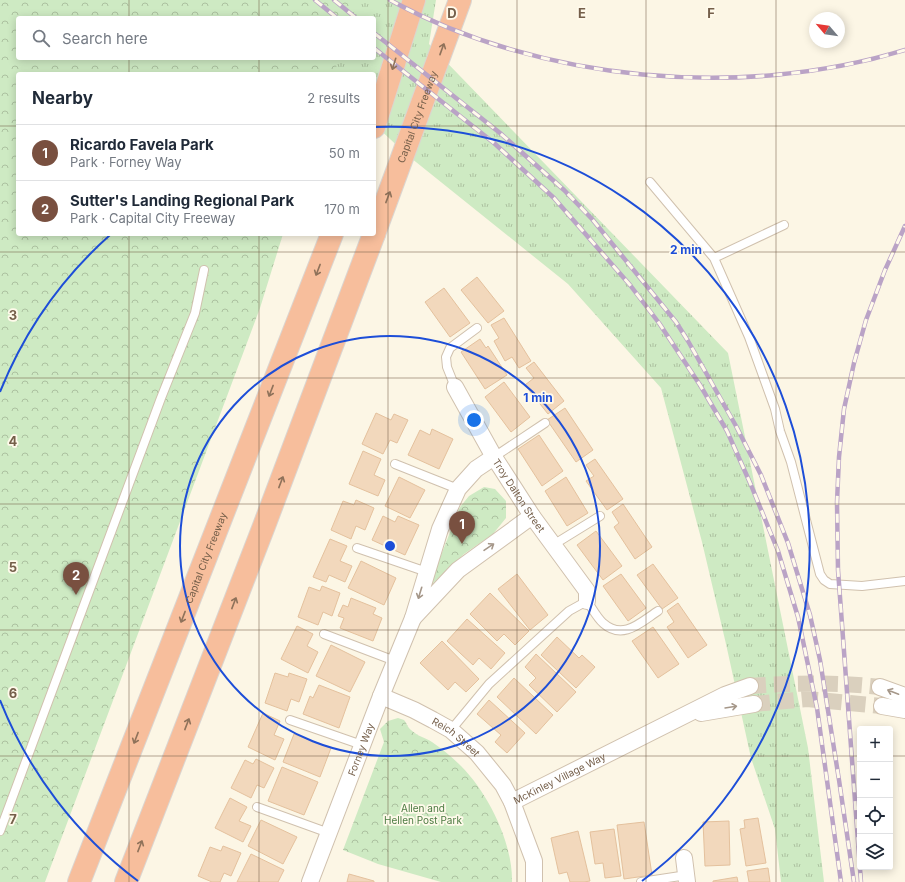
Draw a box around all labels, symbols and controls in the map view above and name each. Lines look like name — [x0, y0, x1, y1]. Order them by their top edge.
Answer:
text: D — [447, 5, 457, 21]
text: E — [578, 5, 586, 21]
text: F — [707, 5, 715, 21]
north arrow — [809, 12, 845, 48]
search box — [16, 16, 376, 60]
icon: search — [30, 27, 52, 49]
text: Search here — [62, 29, 148, 48]
one-way arrow — [439, 42, 446, 55]
one-way arrow — [390, 57, 397, 70]
street label: Capital City Freeway — [395, 69, 440, 164]
text: Nearby — [32, 88, 93, 108]
text: 2 results — [307, 90, 360, 106]
text: Ricardo Favela Park — [70, 135, 214, 154]
text: 1 — [42, 145, 48, 161]
text: 50 m — [329, 145, 360, 161]
text: Park · Forney Way — [70, 154, 181, 170]
text: Sutter's Landing Regional Park — [70, 191, 294, 210]
one-way arrow — [384, 192, 392, 204]
text: 2 — [41, 201, 49, 217]
text: 170 m — [324, 201, 360, 217]
text: Park · Capital City Freeway — [70, 210, 235, 226]
text: 2 min — [670, 242, 702, 257]
one-way arrow — [314, 264, 321, 276]
text: 3 — [9, 307, 17, 323]
one-way arrow — [266, 385, 274, 397]
text: 1 min — [523, 390, 553, 405]
your location — [464, 410, 484, 430]
text: 4 — [9, 433, 18, 449]
street label: Troy Dalton Street — [491, 456, 548, 535]
one-way arrow — [277, 476, 285, 488]
street label: Capital City Freeway — [182, 510, 229, 605]
pin: 1 — [449, 511, 475, 544]
centre of rings — [383, 539, 397, 553]
one-way arrow — [483, 543, 494, 551]
text: 5 — [9, 559, 17, 575]
pin: 2 — [63, 562, 89, 595]
one-way arrow — [416, 586, 423, 599]
one-way arrow — [231, 598, 239, 610]
one-way arrow — [178, 610, 186, 622]
text: 6 — [9, 685, 17, 701]
one-way arrow — [887, 687, 899, 695]
one-way arrow — [724, 703, 737, 711]
street label: Reich Street — [430, 715, 483, 759]
one-way arrow — [184, 719, 192, 731]
street label: Forney Way — [345, 721, 376, 778]
map controls — [857, 726, 893, 870]
button: + — [857, 726, 893, 762]
one-way arrow — [131, 732, 139, 744]
street label: McKinley Village Way — [511, 750, 608, 806]
button: − — [857, 762, 893, 798]
button: locate — [857, 798, 893, 834]
park label: Allen and Hellen Post Park — [384, 802, 462, 826]
text: 7 — [9, 811, 17, 827]
button: layers — [857, 834, 893, 870]
one-way arrow — [137, 840, 145, 852]

